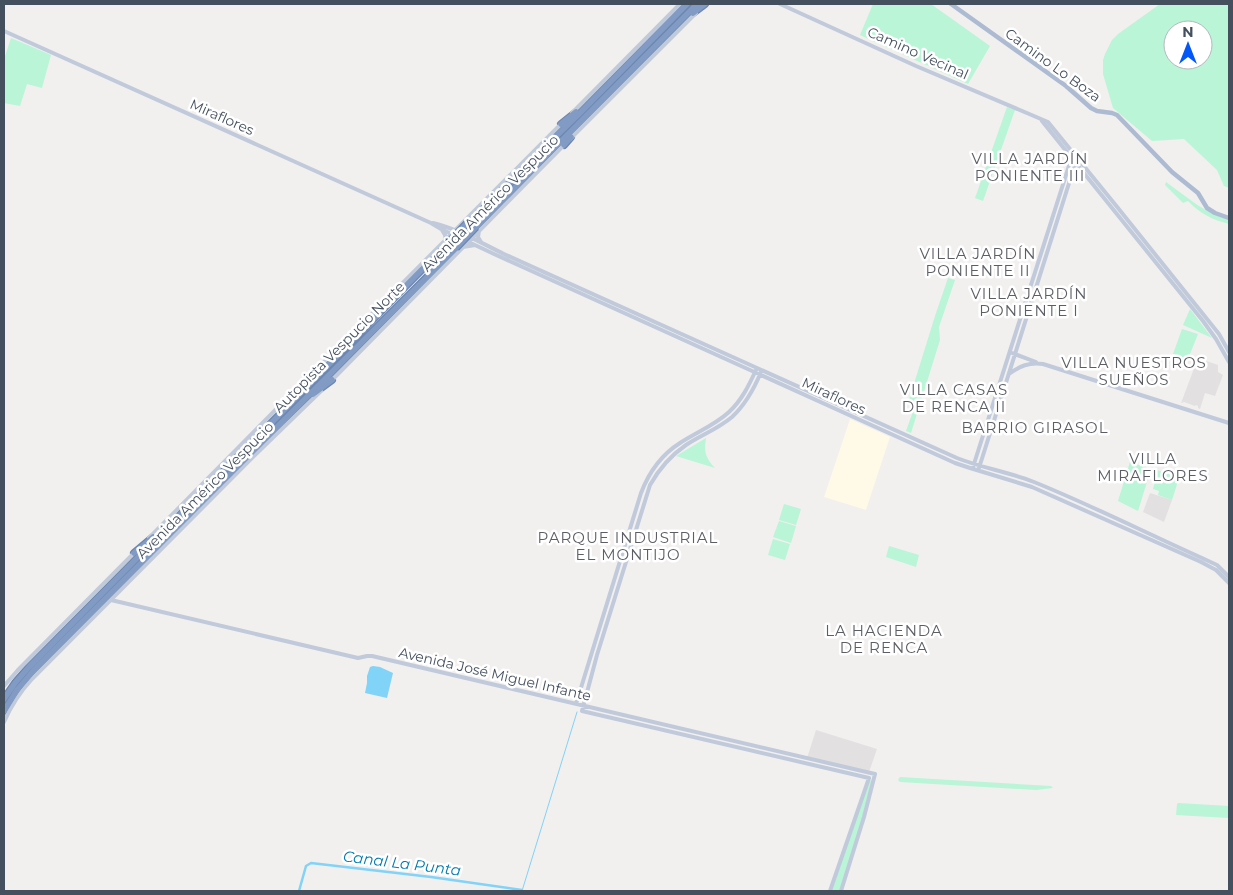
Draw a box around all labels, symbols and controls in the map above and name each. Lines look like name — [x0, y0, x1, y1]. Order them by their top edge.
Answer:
north arrow — [1163, 20, 1213, 70]
street label: Camino Vecinal — [865, 23, 971, 83]
text: N — [1182, 23, 1194, 41]
street label: Camino Lo Boza — [1002, 24, 1104, 106]
street label: Miraflores — [187, 95, 257, 139]
street label: Avenida Américo Vespucio — [418, 131, 562, 275]
district label: VILLA JARDÍN PONIENTE III — [971, 149, 1089, 185]
district label: VILLA JARDÍN PONIENTE II — [919, 244, 1037, 280]
street label: Autopista Vespucio Norte — [270, 278, 408, 416]
district label: VILLA JARDÍN PONIENTE I — [970, 284, 1088, 320]
district label: VILLA NUESTROS SUEÑOS — [1061, 353, 1207, 389]
street label: Miraflores — [799, 373, 869, 419]
district label: VILLA CASAS DE RENCA II — [900, 380, 1008, 416]
street label: Avenida Américo Vespucio — [133, 418, 277, 562]
district label: BARRIO GIRASOL — [961, 418, 1109, 437]
district label: VILLA MIRAFLORES — [1097, 449, 1209, 485]
district label: PARQUE INDUSTRIAL EL MONTIJO — [538, 528, 718, 564]
district label: LA HACIENDA DE RENCA — [825, 621, 943, 657]
street label: Avenida José Miguel Infante — [397, 643, 593, 705]
water label: Canal La Punta — [342, 846, 462, 880]

